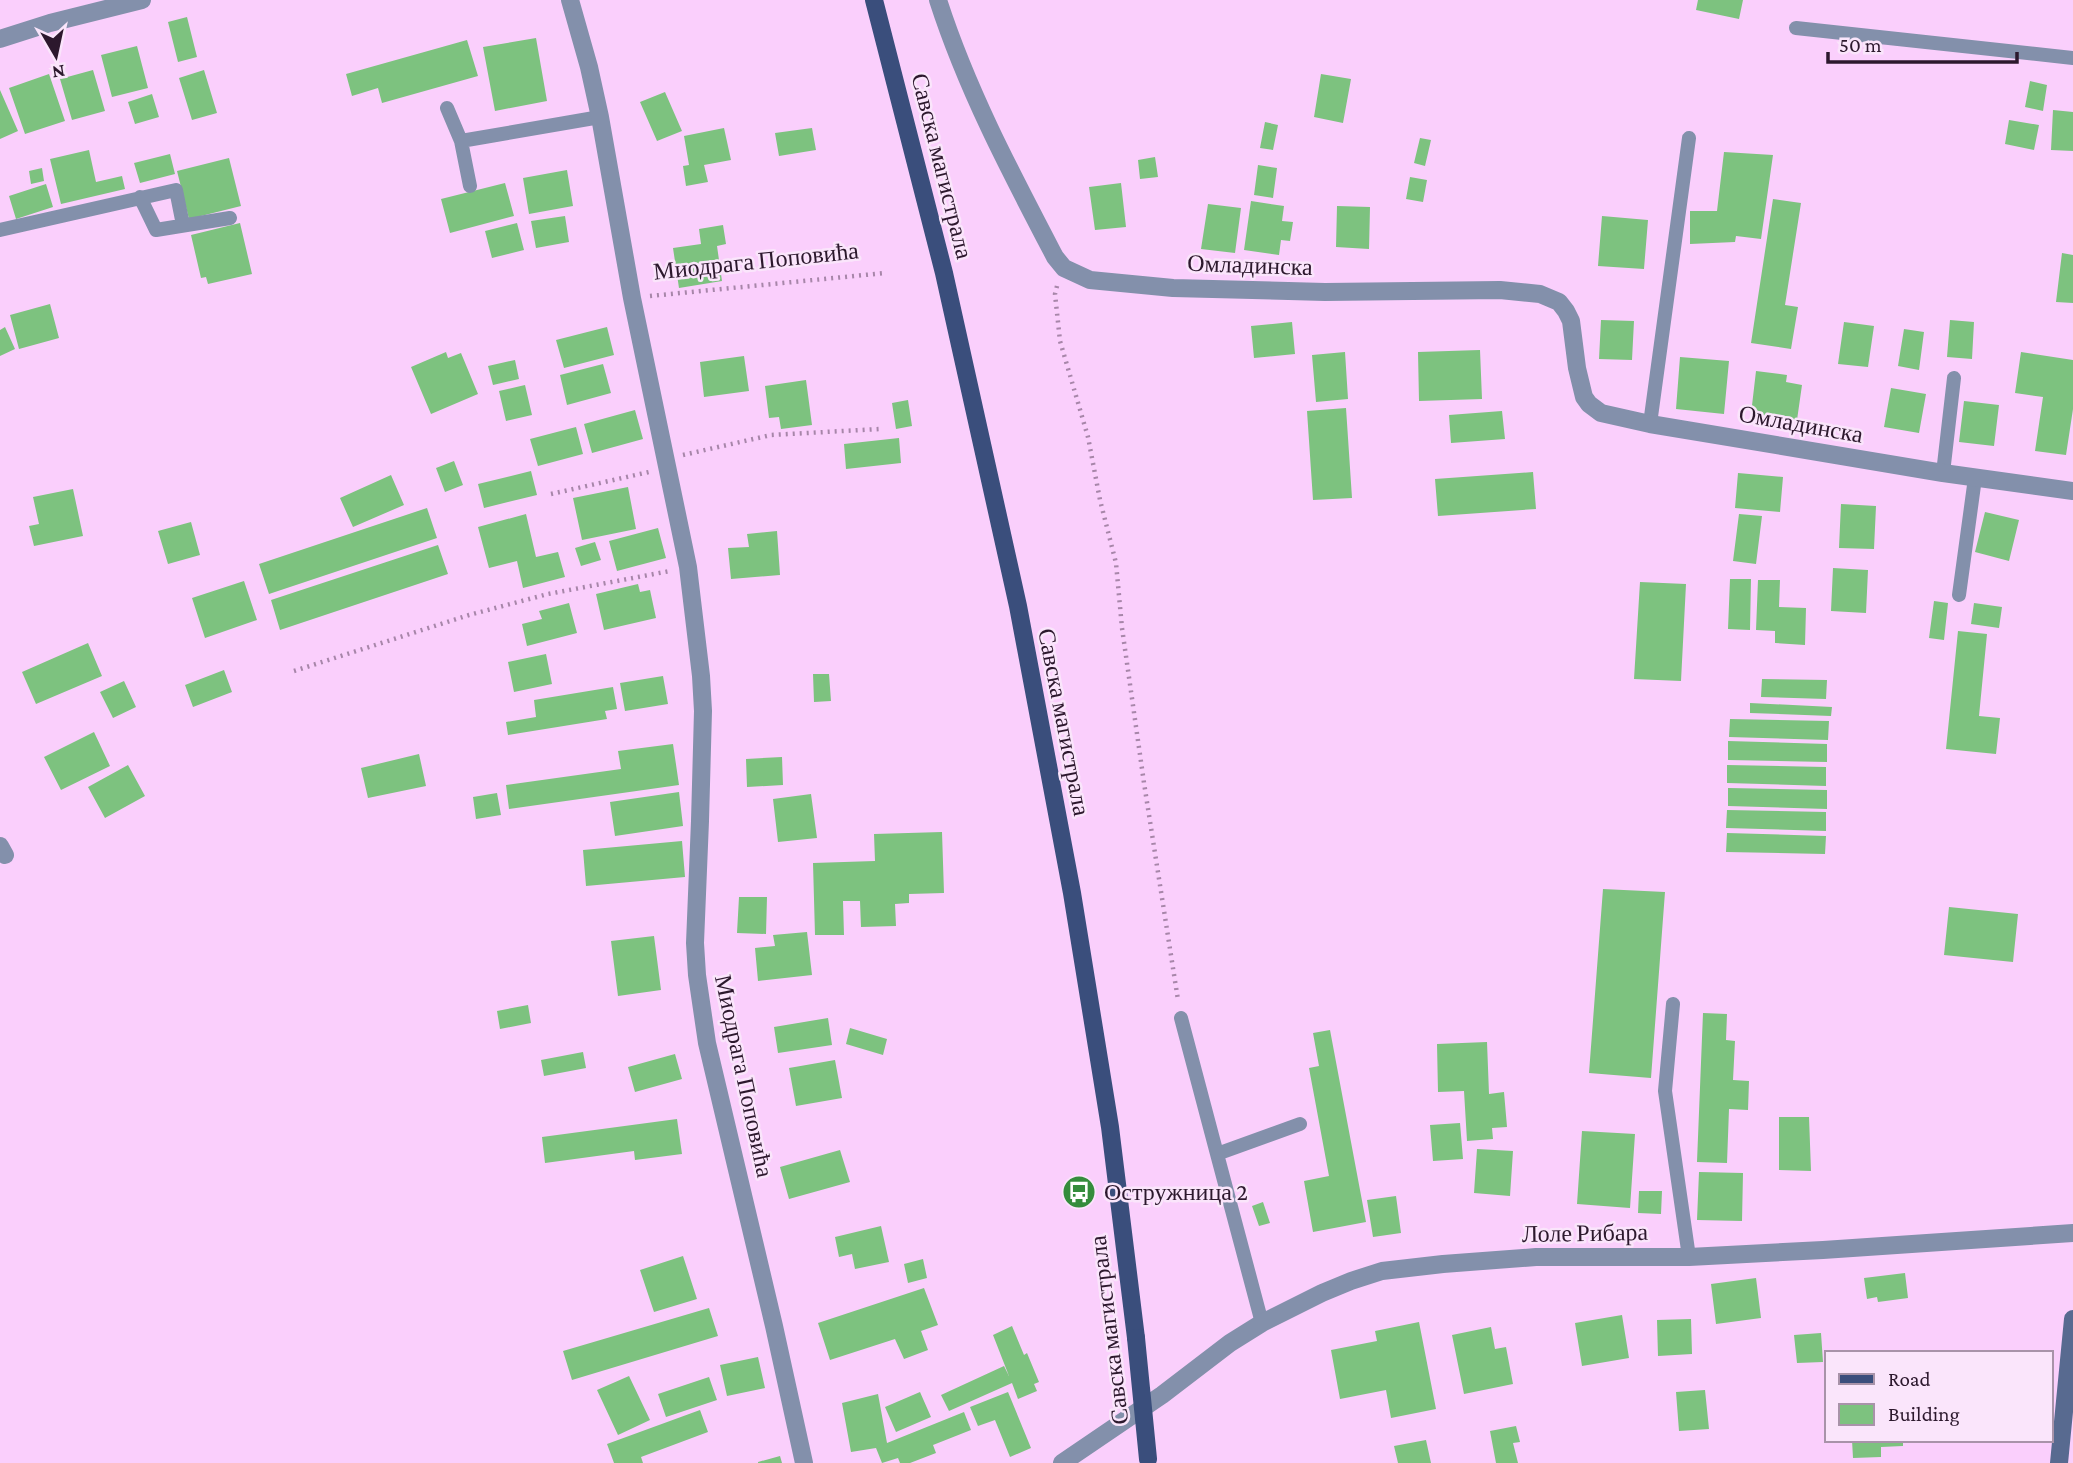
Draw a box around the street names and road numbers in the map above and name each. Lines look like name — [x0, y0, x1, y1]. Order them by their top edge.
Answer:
street label: Савска магистрала — [906, 70, 979, 262]
street label: Миодрага Поповића — [652, 236, 860, 285]
street label: Омладинска — [1187, 249, 1314, 280]
street label: Омладинска — [1737, 399, 1866, 448]
street label: Савска магистрала — [1033, 626, 1096, 818]
street label: Миодрага Поповића — [710, 972, 779, 1180]
street label: Лоле Рибара — [1522, 1218, 1649, 1247]
street label: Савска магистрала — [1083, 1234, 1133, 1426]

